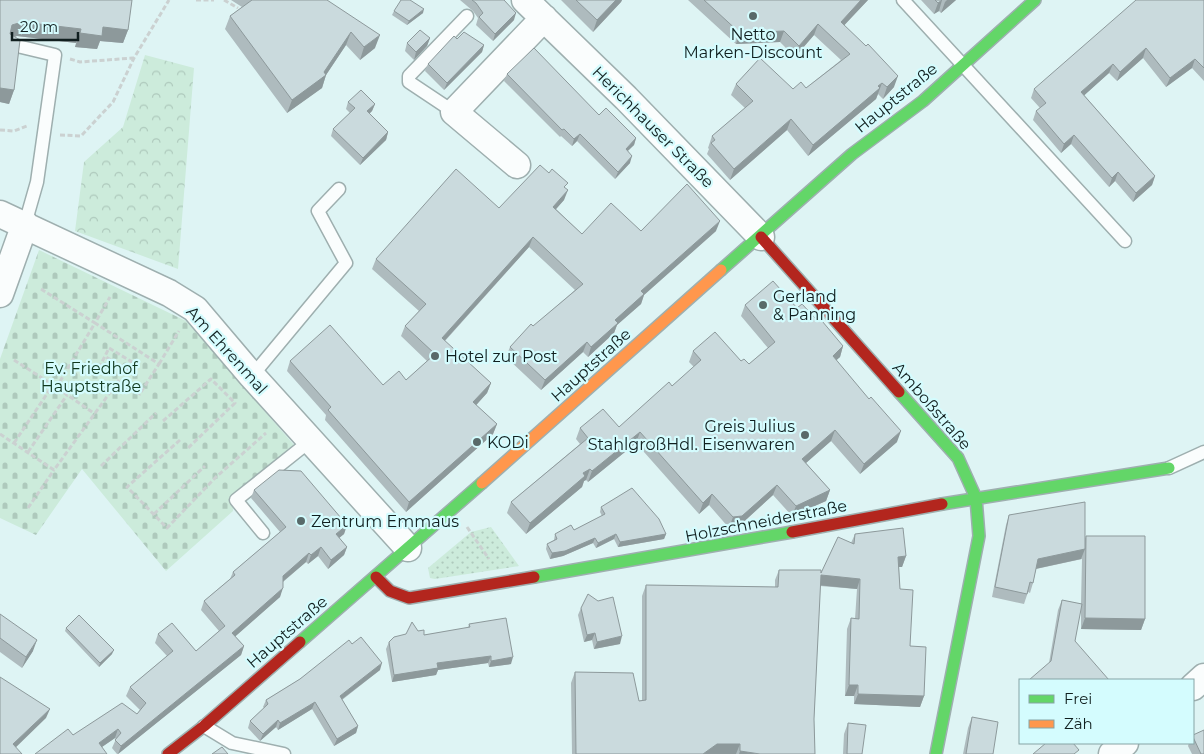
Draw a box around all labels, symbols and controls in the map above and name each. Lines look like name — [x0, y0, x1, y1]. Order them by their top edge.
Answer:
scale bar — [12, 10, 79, 42]
marker: Netto Marken-Discount — [747, 10, 759, 22]
text: 20 m — [20, 17, 58, 36]
place label: Netto Marken-Discount — [683, 25, 823, 62]
street label: Hauptstraße — [851, 59, 941, 137]
street label: Herichhauser Straße — [588, 62, 718, 192]
place label: Gerland & Panning — [773, 287, 856, 324]
marker: Gerland & Panning — [757, 299, 769, 311]
street label: Am Ehrenmal — [183, 302, 271, 398]
street label: Hauptstraße — [547, 324, 635, 406]
place label: Hotel zur Post — [445, 347, 558, 366]
marker: Hotel zur Post — [429, 350, 441, 362]
street label: Amboßstraße — [889, 358, 975, 454]
park label: Ev. Friedhof Hauptstraße — [41, 359, 141, 396]
place label: Greis Julius StahlgroßHdl. Eisenwaren — [588, 417, 795, 454]
marker: Greis Julius StahlgroßHdl. Eisenwaren — [799, 429, 811, 441]
place label: KODi — [487, 433, 529, 452]
marker: KODi — [471, 436, 483, 448]
street label: Holzschneiderstraße — [683, 496, 849, 546]
place label: Zentrum Emmaus — [311, 512, 459, 531]
marker: Zentrum Emmaus — [295, 515, 307, 527]
street label: Hauptstraße — [243, 592, 331, 672]
legend — [1019, 679, 1194, 744]
text: Frei — [1064, 689, 1092, 708]
text: Zäh — [1064, 714, 1093, 733]

